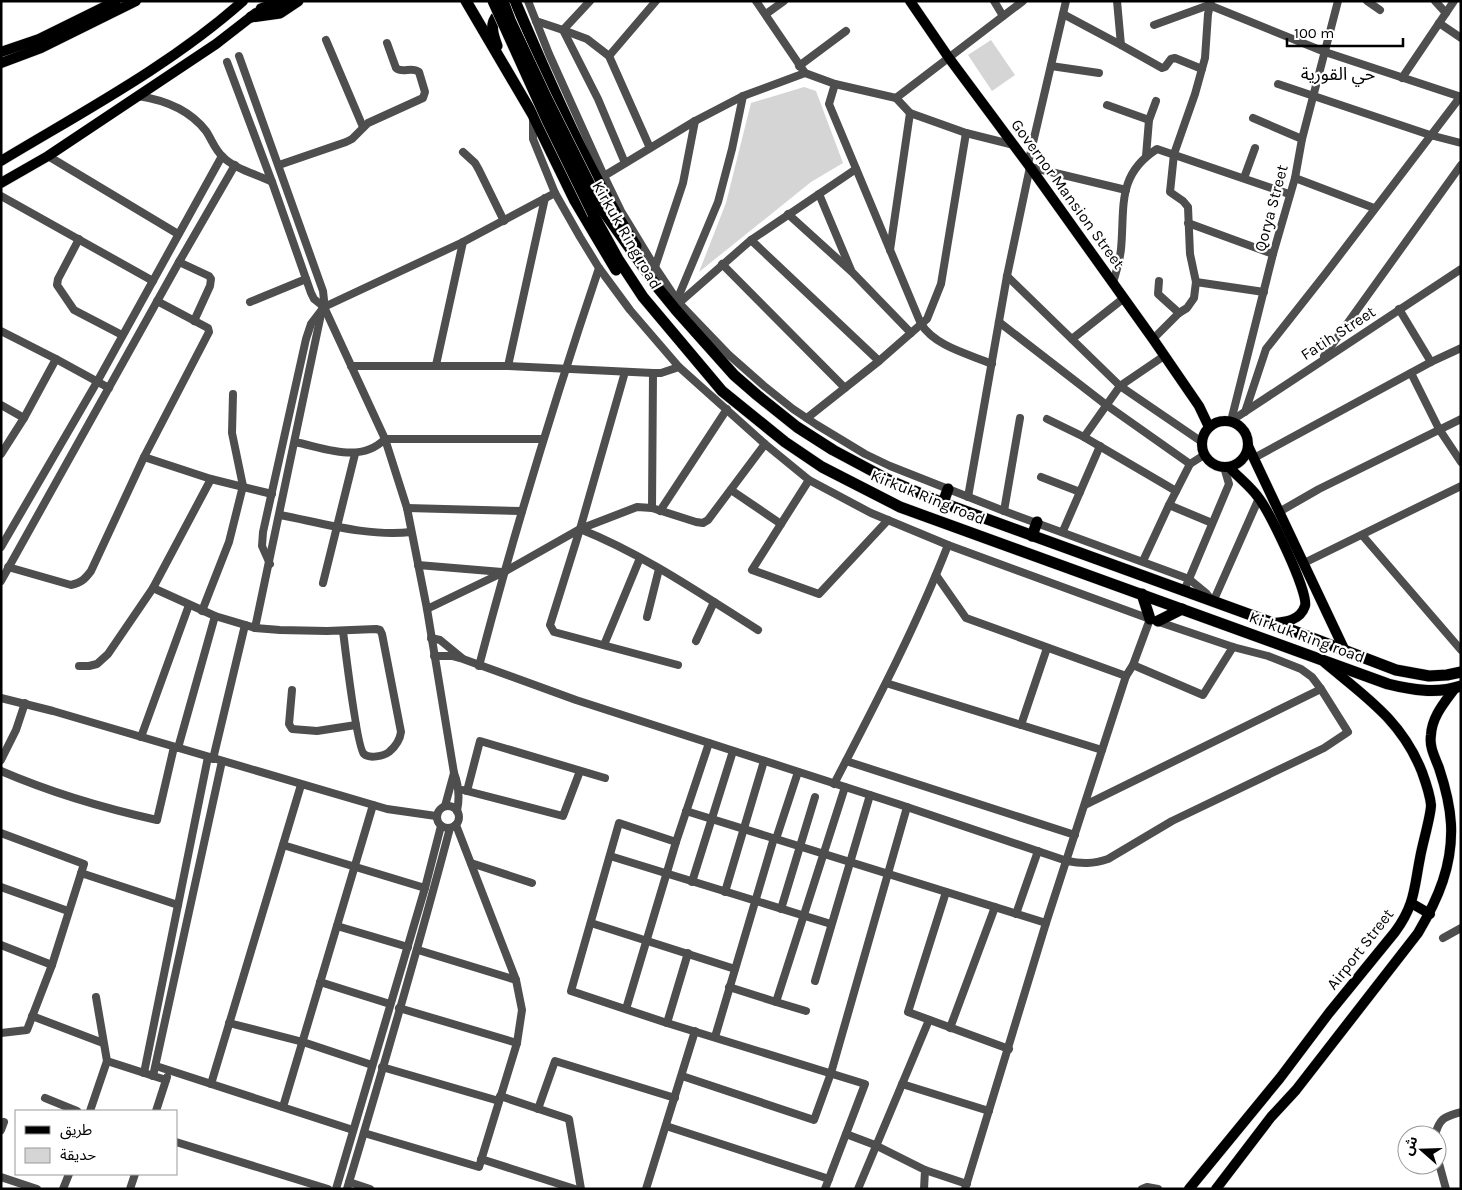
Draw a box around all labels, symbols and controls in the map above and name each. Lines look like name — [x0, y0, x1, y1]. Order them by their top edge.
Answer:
scale bar — [1287, 15, 1403, 47]
text: 100 m — [1294, 24, 1334, 42]
district label: حي القورية — [1301, 63, 1375, 87]
street label: Governor Mansion Street — [1007, 115, 1129, 273]
street label: Qorya Street — [1250, 163, 1292, 253]
street label: Kirkuk Ring road — [588, 178, 666, 292]
street label: Fatih Street — [1297, 302, 1379, 364]
street label: Kirkuk Ring road — [868, 465, 988, 529]
street label: Kirkuk Ring road — [1247, 607, 1367, 667]
street label: Airport Street — [1323, 905, 1397, 993]
legend — [15, 1110, 178, 1175]
text: طريق — [60, 1121, 92, 1140]
north arrow — [1397, 1125, 1447, 1175]
text: ش — [1399, 1134, 1422, 1158]
text: حديقة — [60, 1146, 96, 1164]

